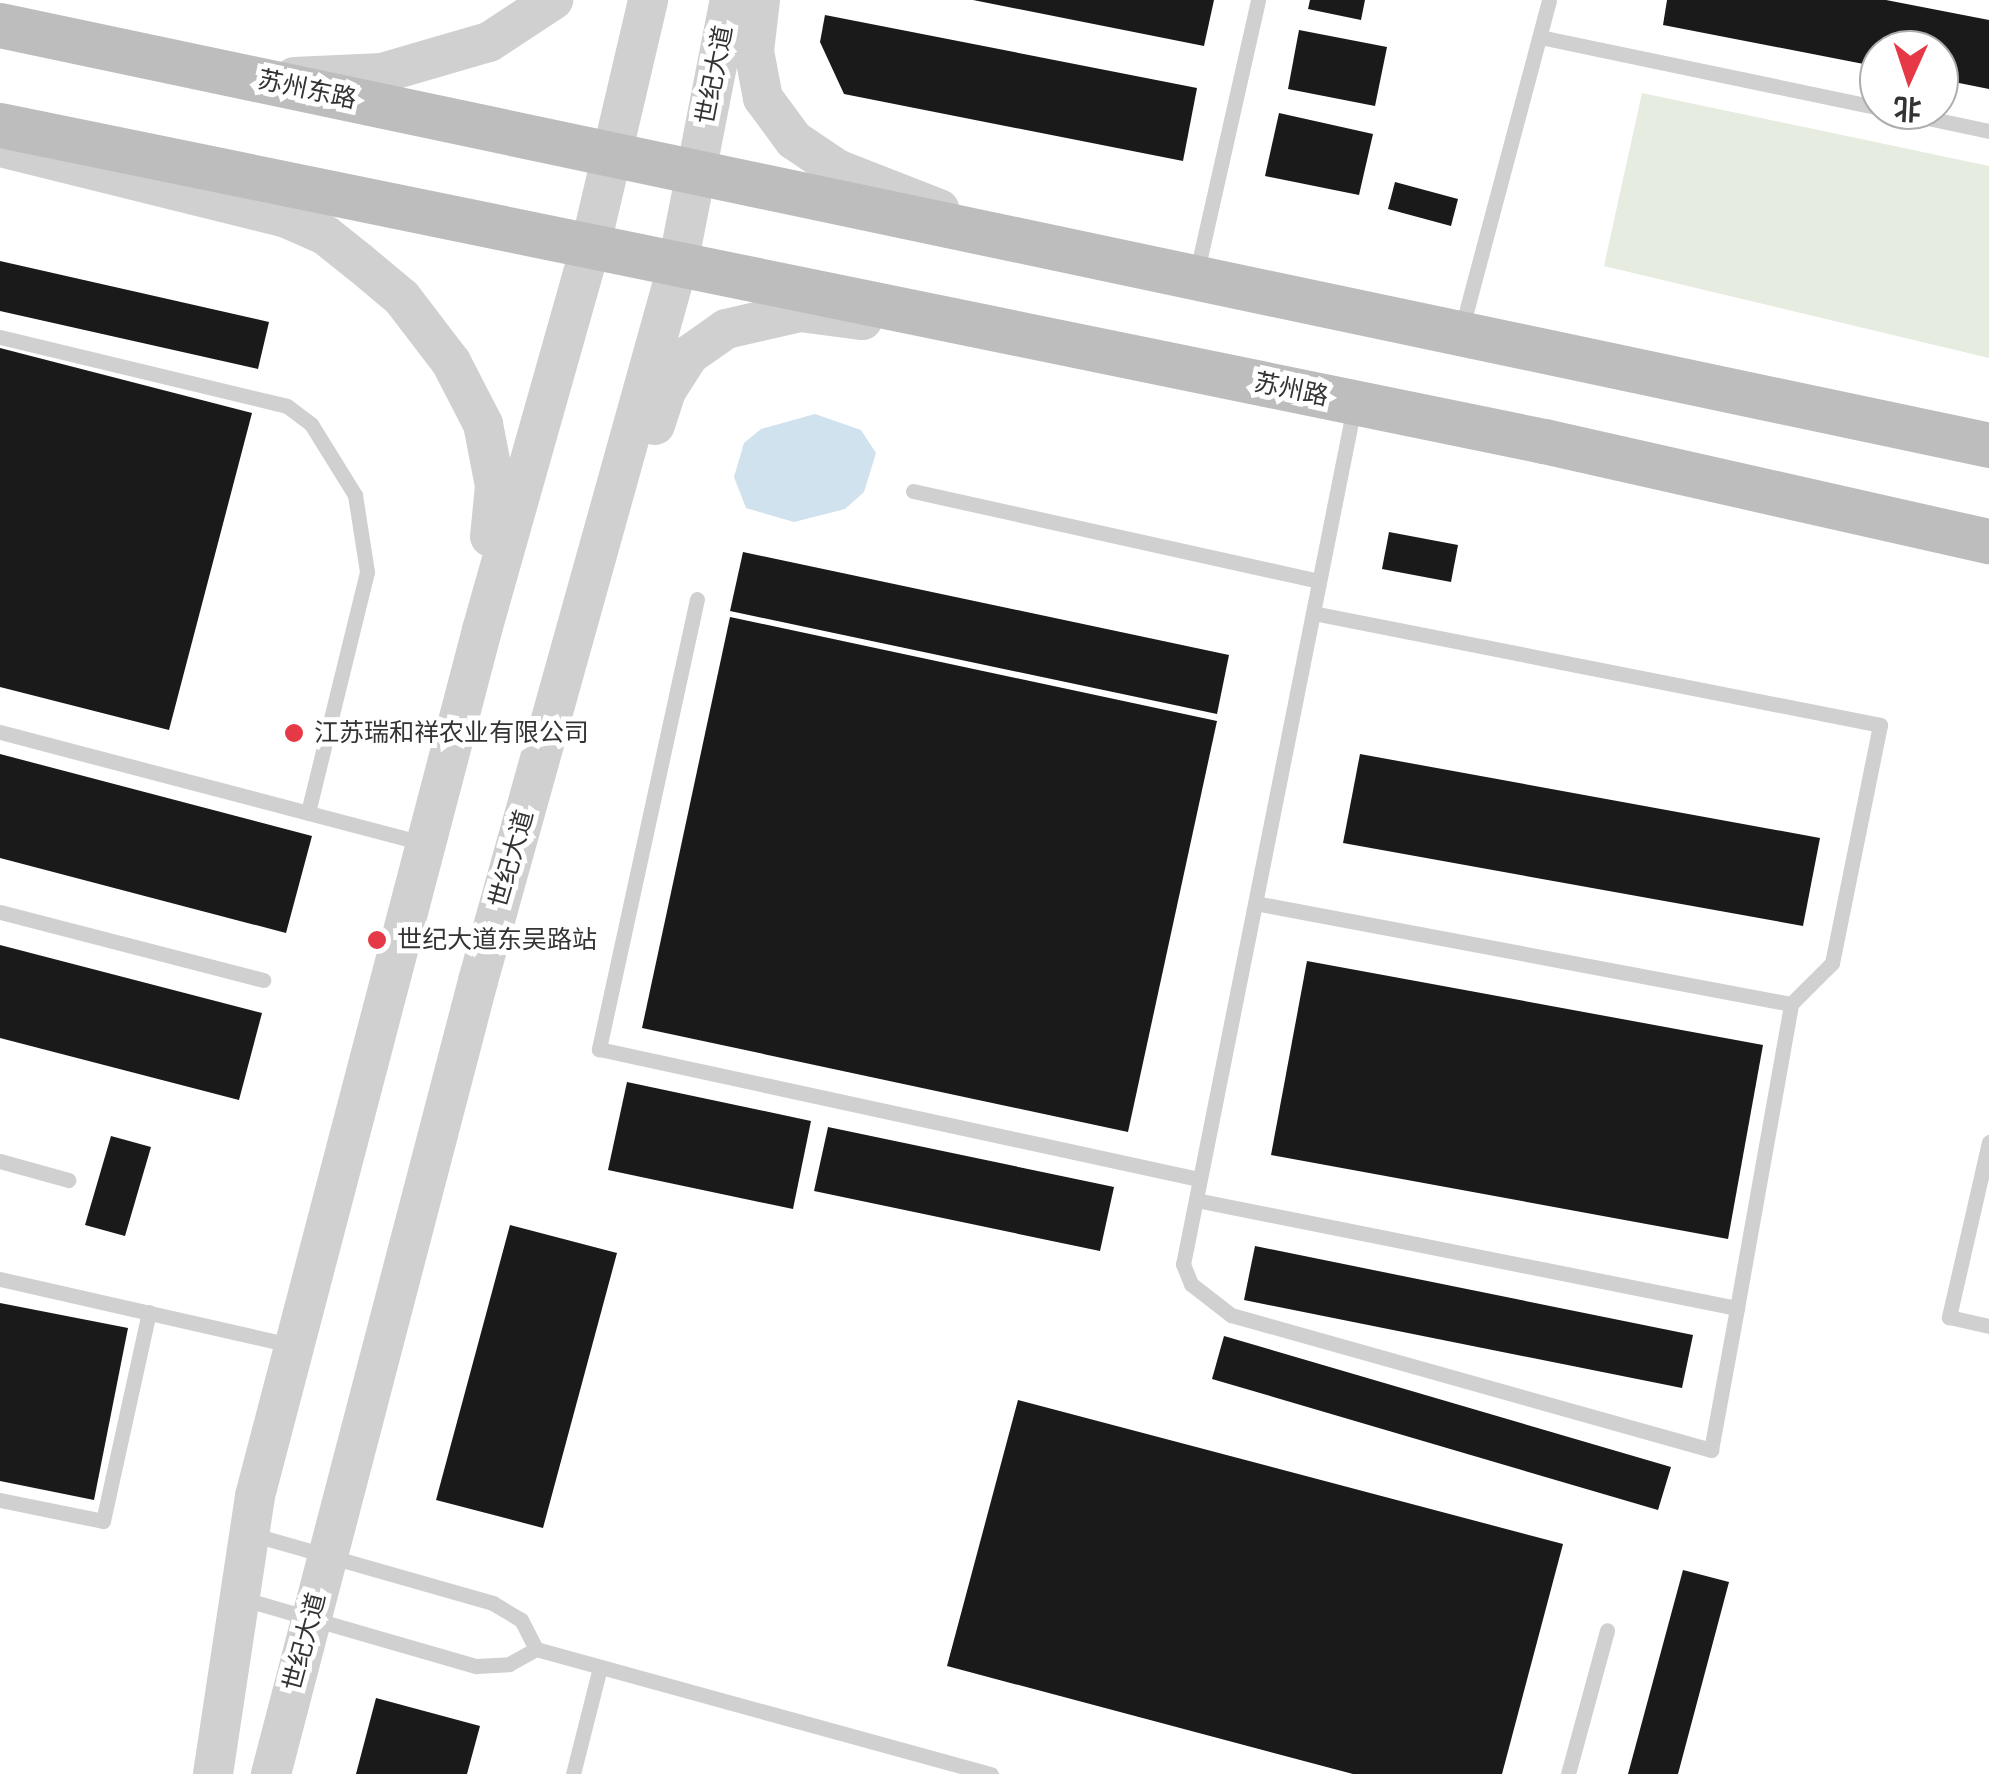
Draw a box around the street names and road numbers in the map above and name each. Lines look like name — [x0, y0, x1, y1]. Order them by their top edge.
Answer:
street label: 世纪大道 — [691, 23, 739, 127]
street label: 苏州东路 — [255, 65, 359, 115]
street label: 苏州路 — [1251, 368, 1331, 412]
street label: 世纪大道 — [484, 807, 540, 911]
street label: 世纪大道 — [278, 1590, 332, 1694]

